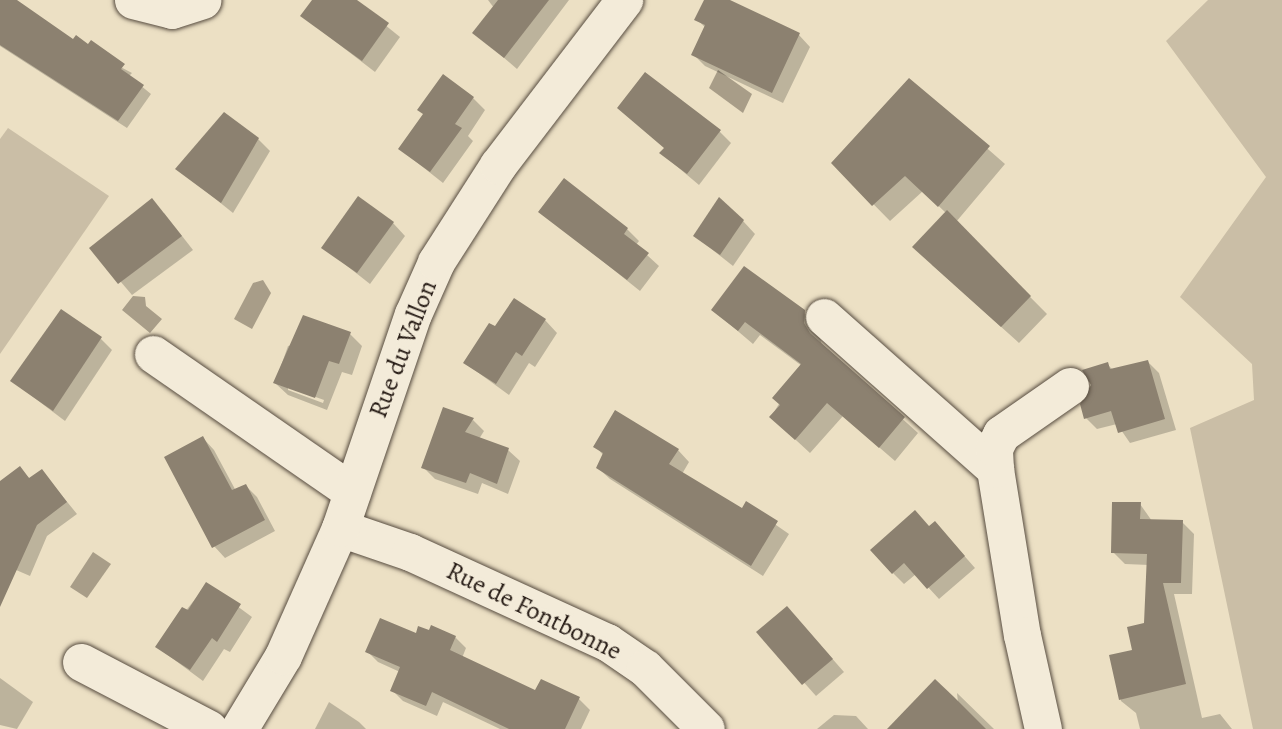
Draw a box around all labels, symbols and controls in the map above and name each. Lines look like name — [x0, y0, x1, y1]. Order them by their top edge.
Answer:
street label: Rue du Vallon — [362, 276, 444, 422]
street label: Rue de Fontbonne — [441, 555, 627, 667]

